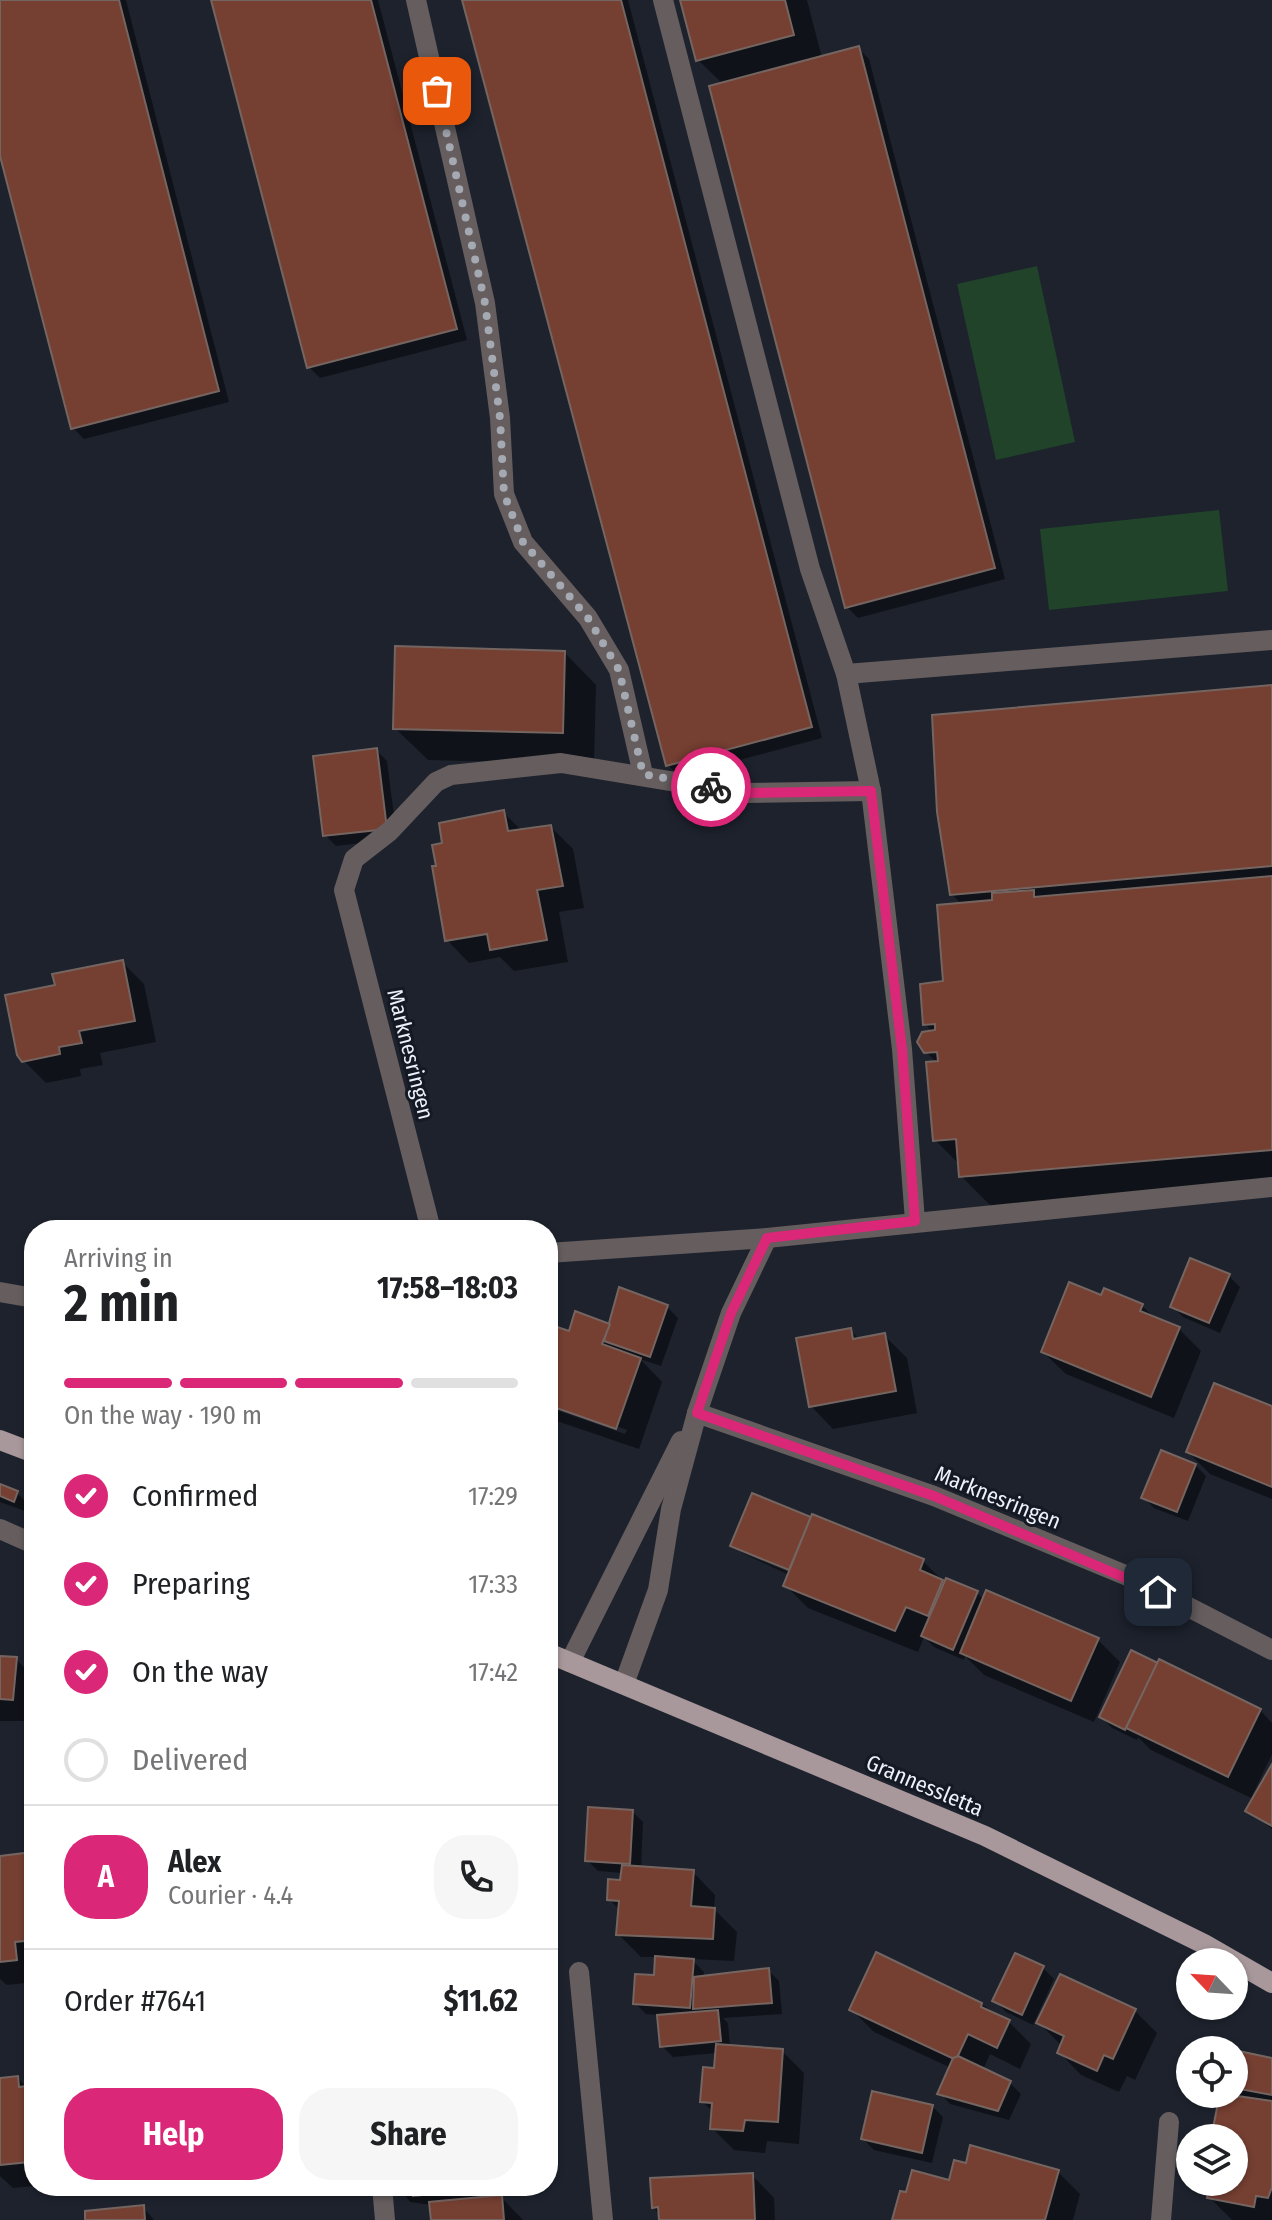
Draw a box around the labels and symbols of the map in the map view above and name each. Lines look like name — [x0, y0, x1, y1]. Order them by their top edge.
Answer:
pin — [403, 57, 471, 125]
courier — [671, 747, 751, 827]
street label: Marknesringen — [381, 986, 440, 1122]
street label: Marknesringen — [931, 1460, 1065, 1535]
pin — [1124, 1558, 1192, 1626]
street label: Grannessletta — [862, 1749, 987, 1822]
north arrow — [1176, 1948, 1248, 2020]

